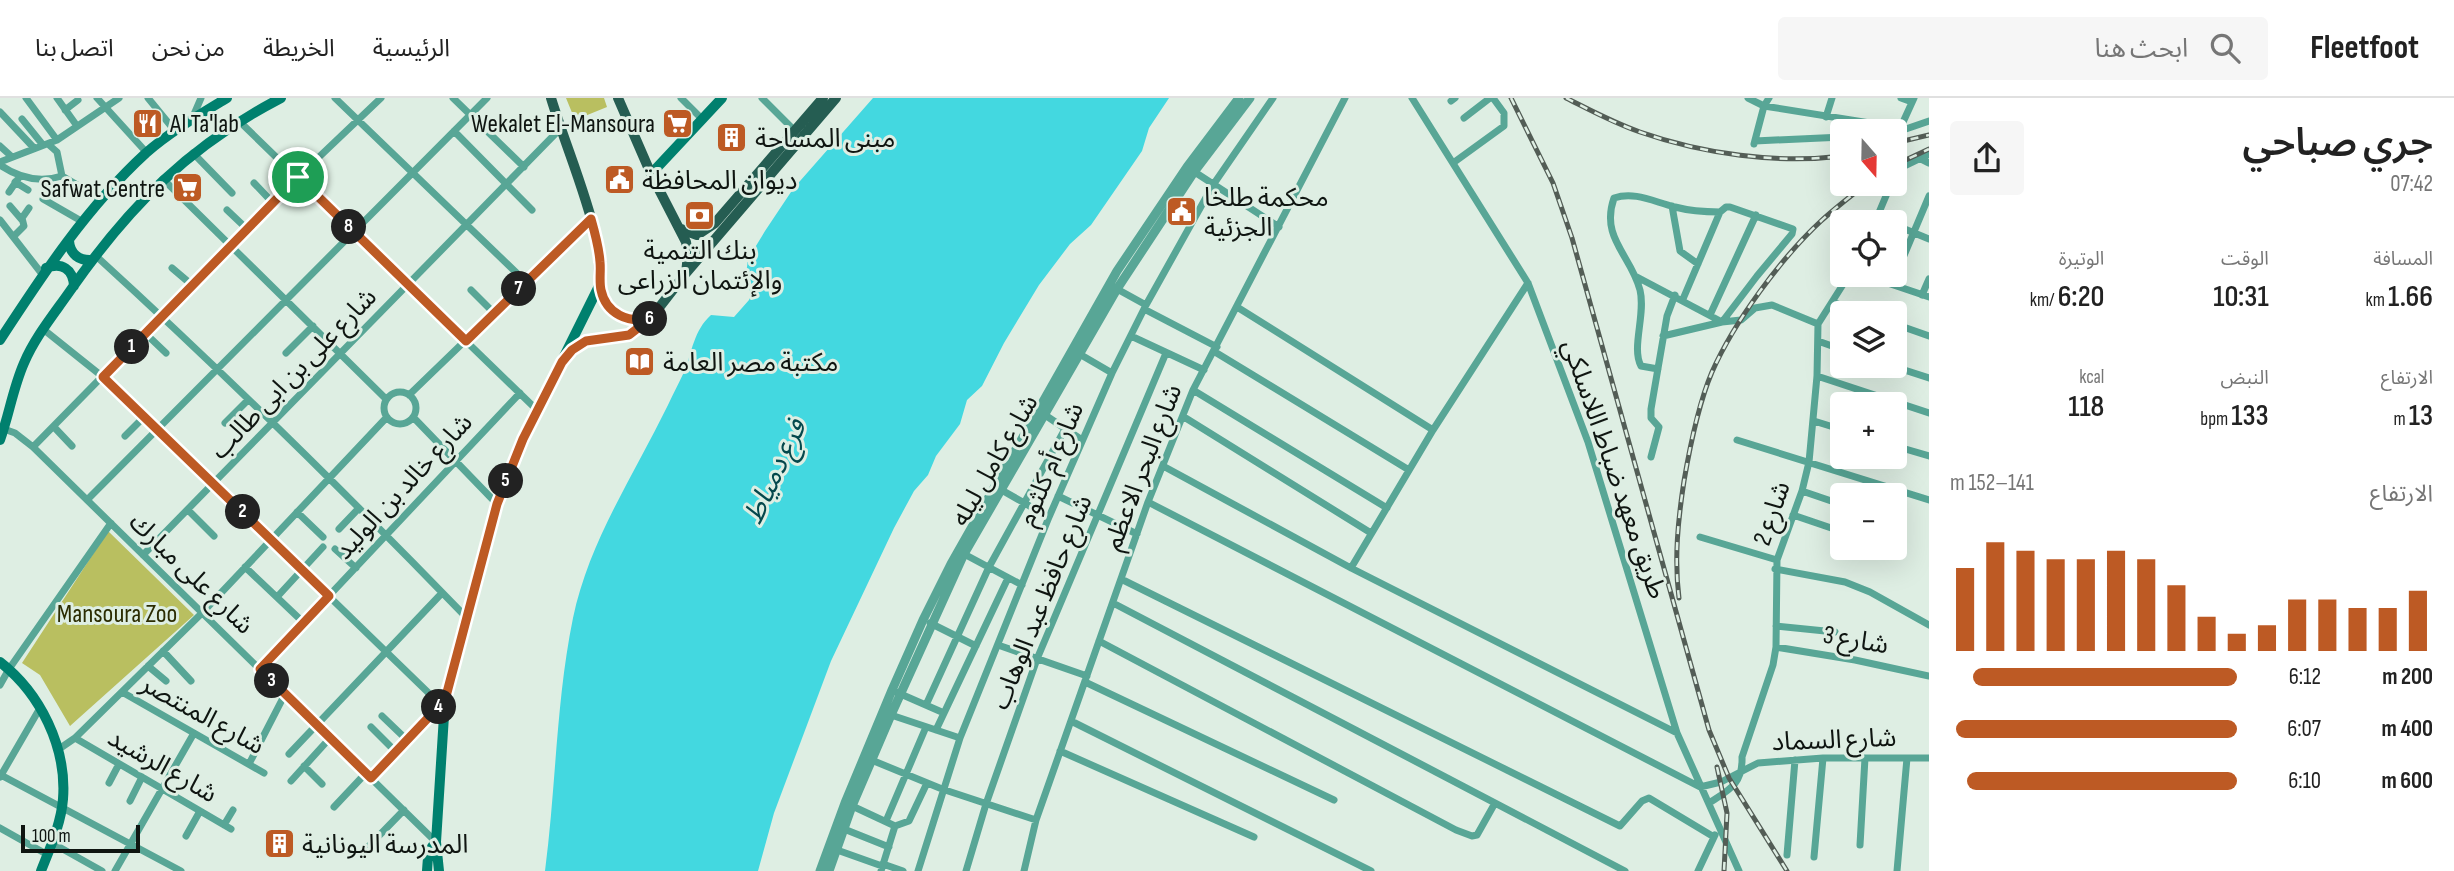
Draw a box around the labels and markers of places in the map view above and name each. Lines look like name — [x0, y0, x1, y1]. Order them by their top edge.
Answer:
restaurant icon: Al Ta'lab — [130, 106, 164, 140]
supermarket icon: Wekalet El-Mansoura — [661, 106, 695, 140]
place label: Al Ta'lab — [169, 109, 239, 140]
place label: Wekalet El-Mansoura — [471, 109, 655, 140]
building icon: مبنى المساحة — [715, 121, 749, 155]
place label: مبنى المساحة — [755, 124, 895, 155]
pin — [268, 147, 328, 207]
public building icon: ديوان المحافظة — [602, 163, 636, 197]
place label: ديوان المحافظة — [642, 166, 797, 197]
supermarket icon: Safwat Centre — [171, 171, 205, 205]
place label: Safwat Centre — [40, 174, 165, 205]
place label: محكمة طلخا الجزئية — [1204, 183, 1329, 244]
public building icon: محكمة طلخا الجزئية — [1164, 195, 1198, 229]
bank icon: بنك التنمية والإئتمان الزراعى — [683, 198, 717, 232]
pin: 8 — [332, 209, 366, 244]
place label: بنك التنمية والإئتمان الزراعى — [618, 236, 782, 297]
pin: 7 — [502, 272, 536, 306]
pin: 6 — [632, 302, 668, 336]
pin: 1 — [114, 330, 150, 364]
library icon: مكتبة مصر العامة — [623, 345, 657, 379]
place label: مكتبة مصر العامة — [663, 348, 838, 379]
pin: 5 — [489, 464, 524, 498]
pin: 2 — [226, 494, 260, 530]
pin: 3 — [254, 664, 290, 698]
pin: 4 — [422, 690, 457, 724]
building icon: المدرسة اليونانية — [262, 827, 296, 861]
place label: المدرسة اليونانية — [302, 830, 469, 861]

